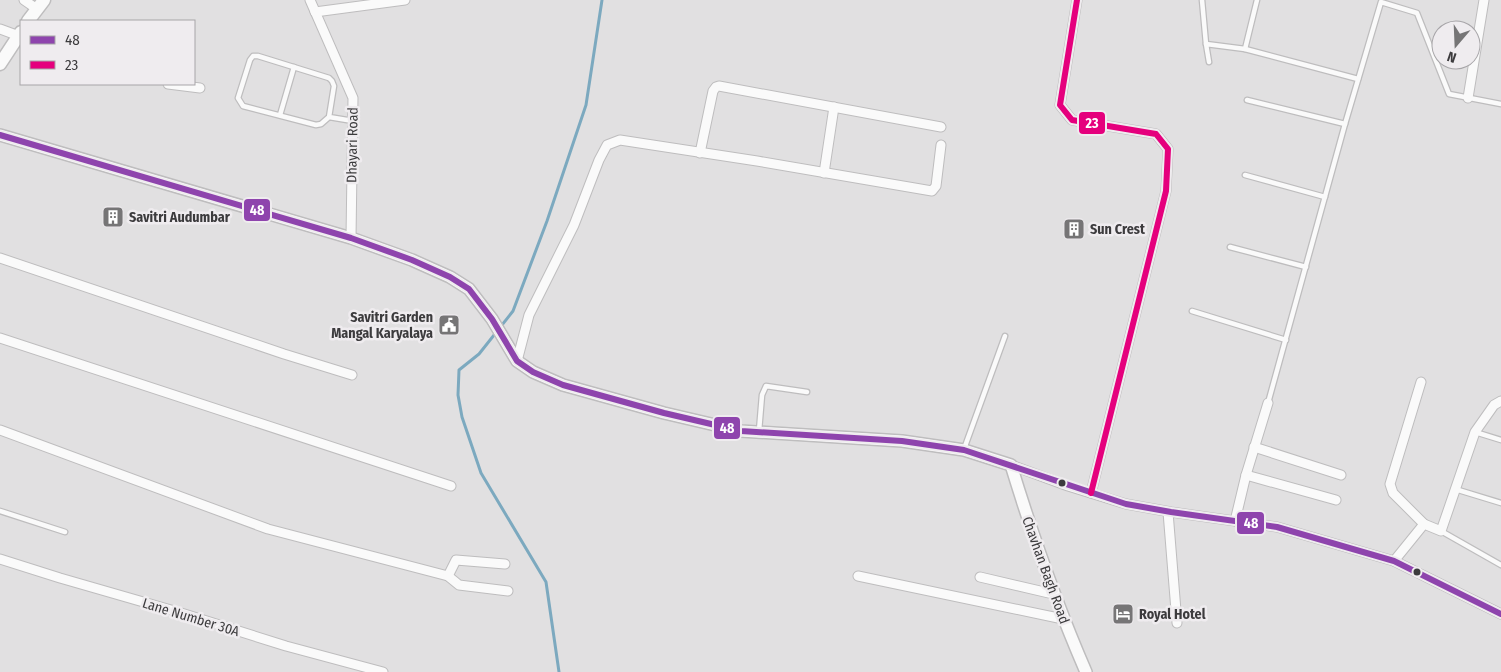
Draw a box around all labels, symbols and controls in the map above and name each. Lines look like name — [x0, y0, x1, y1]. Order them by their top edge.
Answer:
legend — [20, 20, 195, 85]
north arrow — [1431, 20, 1481, 70]
text: 48 — [65, 31, 80, 49]
text: N — [1445, 47, 1459, 66]
text: 23 — [65, 56, 79, 74]
street label: Dhayari Road — [343, 107, 362, 183]
line badge: 23 — [1078, 111, 1106, 135]
text: 23 — [1084, 115, 1099, 132]
line badge: 48 — [243, 198, 271, 222]
text: 48 — [250, 202, 265, 219]
building icon: Savitri Audumbar — [101, 205, 125, 229]
place label: Savitri Audumbar — [129, 209, 231, 226]
building icon: Sun Crest — [1062, 217, 1086, 241]
place label: Sun Crest — [1090, 221, 1146, 238]
place label: Savitri Garden Mangal Karyalaya — [331, 309, 433, 342]
public building icon: Savitri Garden Mangal Karyalaya — [437, 313, 461, 337]
line badge: 48 — [713, 416, 741, 440]
text: 48 — [720, 420, 735, 437]
unlabelled marker — [1057, 478, 1067, 488]
line badge: 48 — [1236, 511, 1265, 535]
street label: Chavhan Bagh Road — [1018, 514, 1073, 626]
text: 48 — [1244, 515, 1259, 532]
unlabelled marker — [1412, 567, 1422, 577]
street label: Lane Number 30A — [140, 595, 242, 641]
hotel icon: Royal Hotel — [1111, 602, 1135, 626]
place label: Royal Hotel — [1139, 606, 1206, 623]

